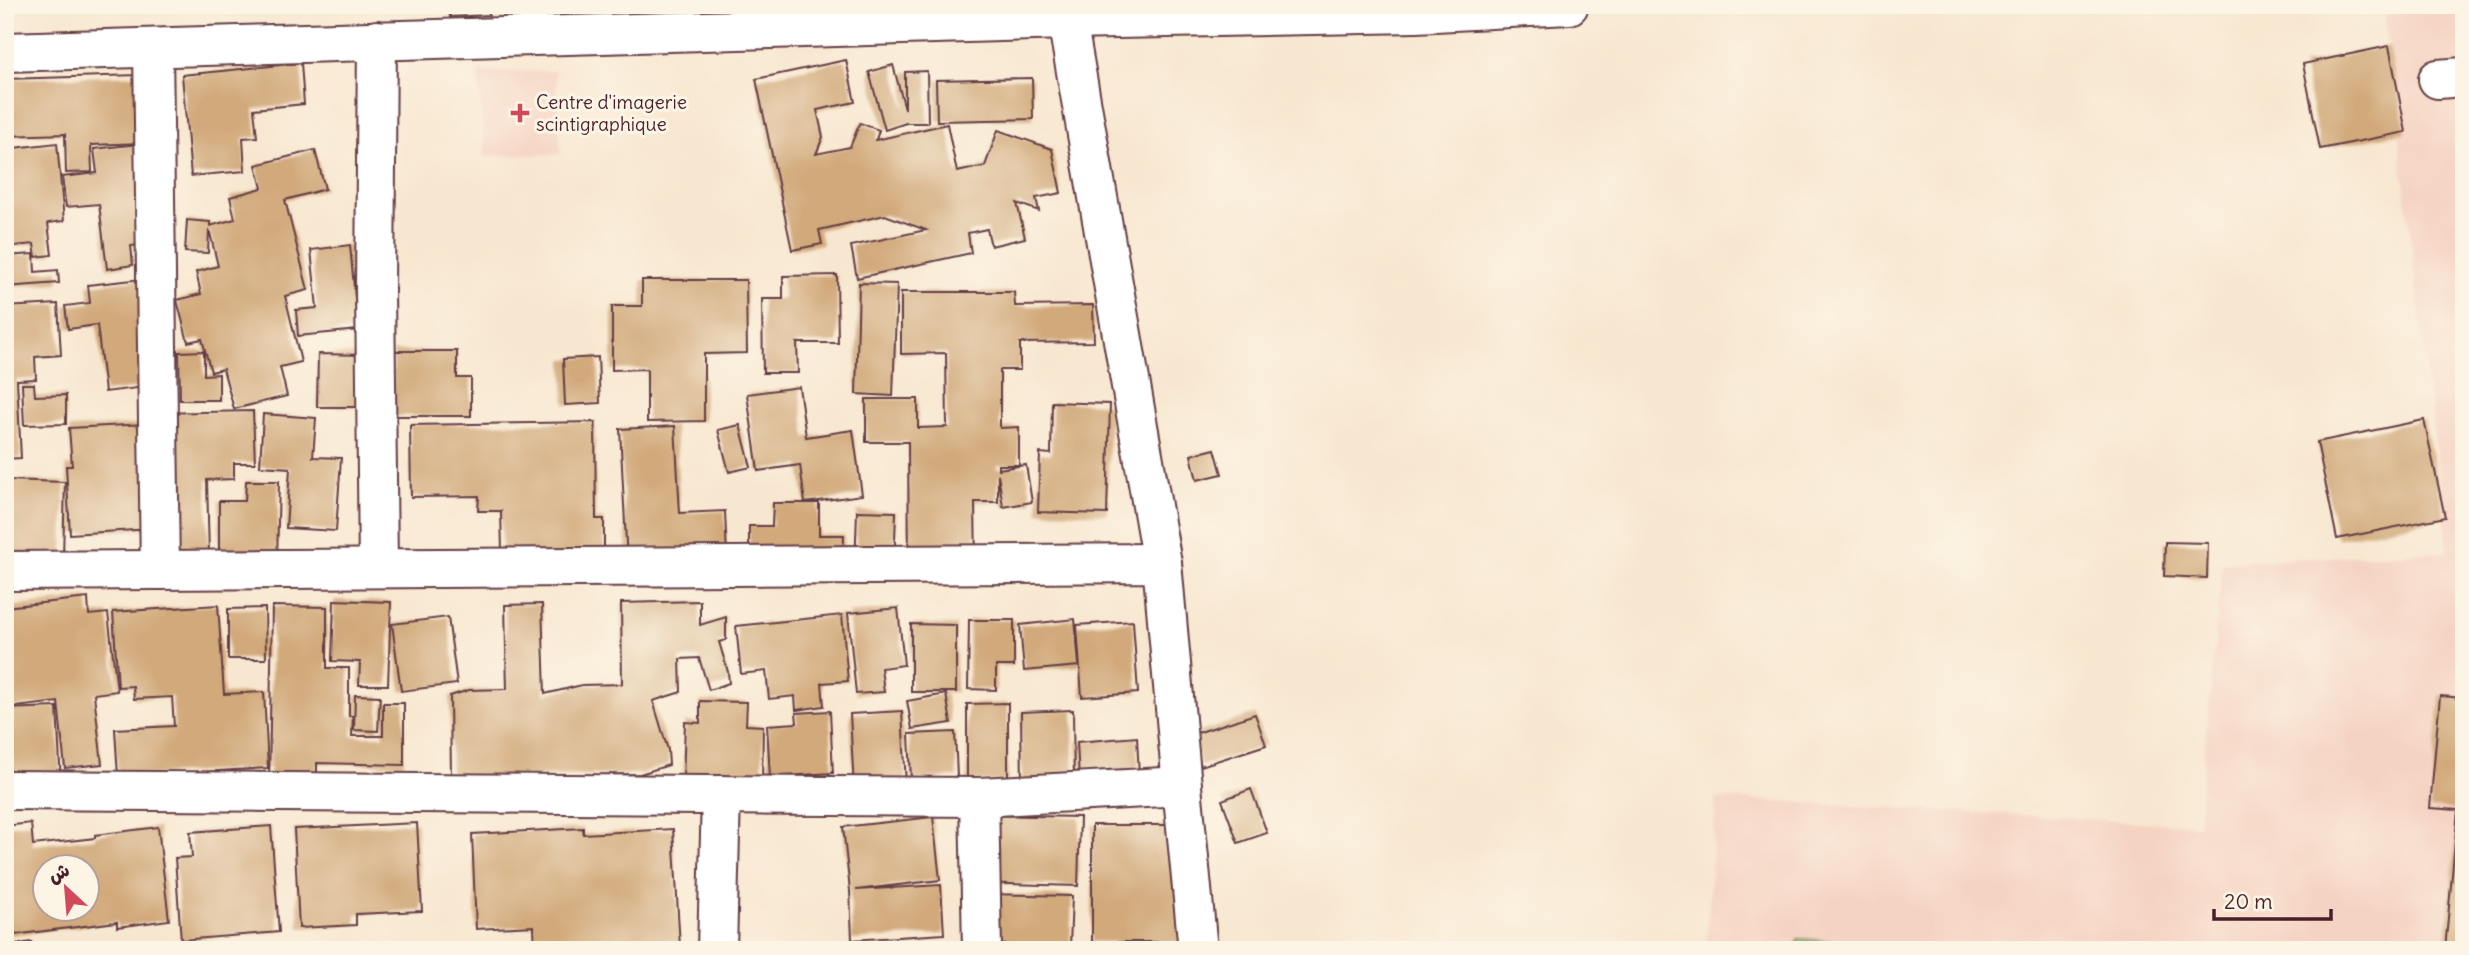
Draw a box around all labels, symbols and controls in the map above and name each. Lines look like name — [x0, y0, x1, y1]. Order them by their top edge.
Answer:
place label: Centre d'imagerie scintigraphique — [536, 90, 687, 136]
marker: Centre d'imagerie scintigraphique — [510, 103, 530, 123]
north arrow — [32, 853, 102, 923]
text: ش — [44, 857, 73, 888]
scale bar — [2214, 878, 2331, 922]
text: 20 m — [2224, 888, 2273, 915]

